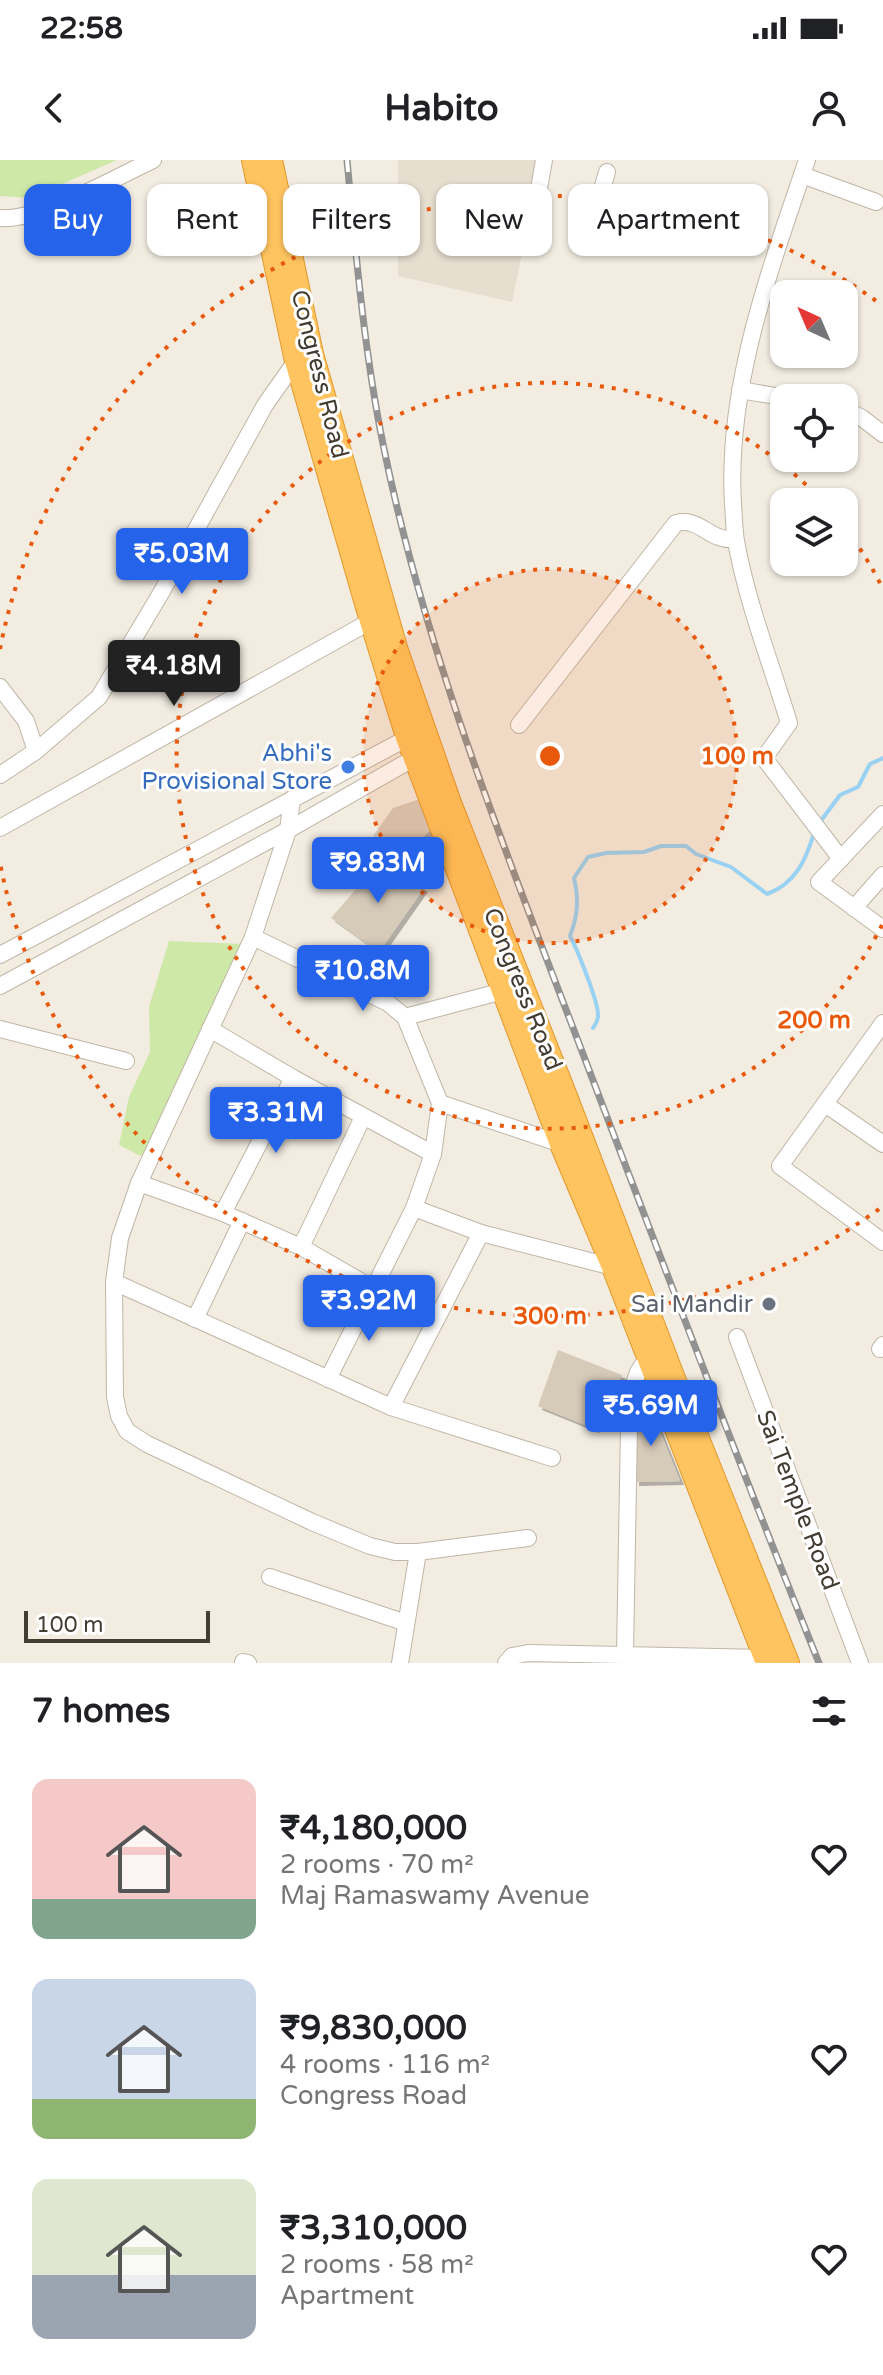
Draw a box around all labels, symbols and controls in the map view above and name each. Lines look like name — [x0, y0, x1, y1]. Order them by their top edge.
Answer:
text: 22:58 — [40, 10, 123, 47]
icon: back — [32, 86, 76, 130]
icon: person — [807, 86, 851, 130]
text: Habito — [384, 87, 499, 130]
chip: Buy — [24, 184, 131, 256]
chip: Rent — [147, 184, 267, 256]
chip: Filters — [283, 184, 420, 256]
chip: New — [436, 184, 552, 256]
chip: Apartment — [568, 184, 768, 256]
north arrow — [770, 280, 858, 368]
map controls — [770, 280, 858, 576]
street label: Congress Road — [285, 287, 354, 461]
button: locate — [770, 384, 858, 472]
button: layers — [770, 488, 858, 576]
pin: ₹5.03M — [117, 528, 247, 596]
text: ₹5.03M — [134, 538, 230, 569]
pin: ₹4.18M — [109, 640, 239, 708]
text: ₹4.18M — [126, 650, 222, 681]
place label: Abhi's Provisional Store — [141, 739, 332, 796]
centre of rings — [536, 742, 564, 770]
text: 100 m — [700, 742, 774, 771]
marker: Abhi's Provisional Store — [339, 758, 357, 776]
pin: ₹9.83M — [313, 837, 443, 905]
text: ₹9.83M — [330, 847, 426, 878]
street label: Congress Road — [477, 904, 568, 1075]
pin: ₹10.8M — [298, 945, 428, 1013]
text: ₹10.8M — [315, 955, 411, 986]
text: 200 m — [777, 1006, 851, 1035]
pin: ₹3.31M — [211, 1087, 341, 1155]
text: ₹3.31M — [228, 1097, 324, 1128]
pin: ₹3.92M — [304, 1275, 434, 1343]
text: ₹3.92M — [321, 1285, 417, 1316]
place label: Sai Mandir — [631, 1290, 754, 1319]
marker: Sai Mandir — [760, 1295, 778, 1313]
text: 300 m — [513, 1302, 587, 1331]
pin: ₹5.69M — [586, 1380, 716, 1448]
text: ₹5.69M — [603, 1390, 699, 1421]
street label: Sai Temple Road — [750, 1406, 845, 1594]
scale bar — [24, 1607, 210, 1643]
text: 100 m — [36, 1612, 103, 1638]
icon: filters — [807, 1689, 851, 1733]
text: 7 homes — [32, 1691, 170, 1732]
text: ₹4,180,000 — [280, 1808, 467, 1849]
icon: home — [96, 1811, 192, 1907]
icon: heart — [807, 1837, 851, 1881]
text: 2 rooms · 70 m² — [280, 1849, 474, 1880]
text: Maj Ramaswamy Avenue — [280, 1880, 590, 1911]
text: ₹9,830,000 — [280, 2008, 467, 2049]
icon: home — [96, 2011, 192, 2107]
icon: heart — [807, 2037, 851, 2081]
text: 4 rooms · 116 m² — [280, 2049, 490, 2080]
text: Congress Road — [280, 2080, 467, 2111]
text: ₹3,310,000 — [280, 2208, 467, 2249]
icon: home — [96, 2211, 192, 2307]
icon: heart — [807, 2237, 851, 2281]
text: 2 rooms · 58 m² — [280, 2249, 474, 2280]
text: Apartment — [280, 2280, 414, 2311]

